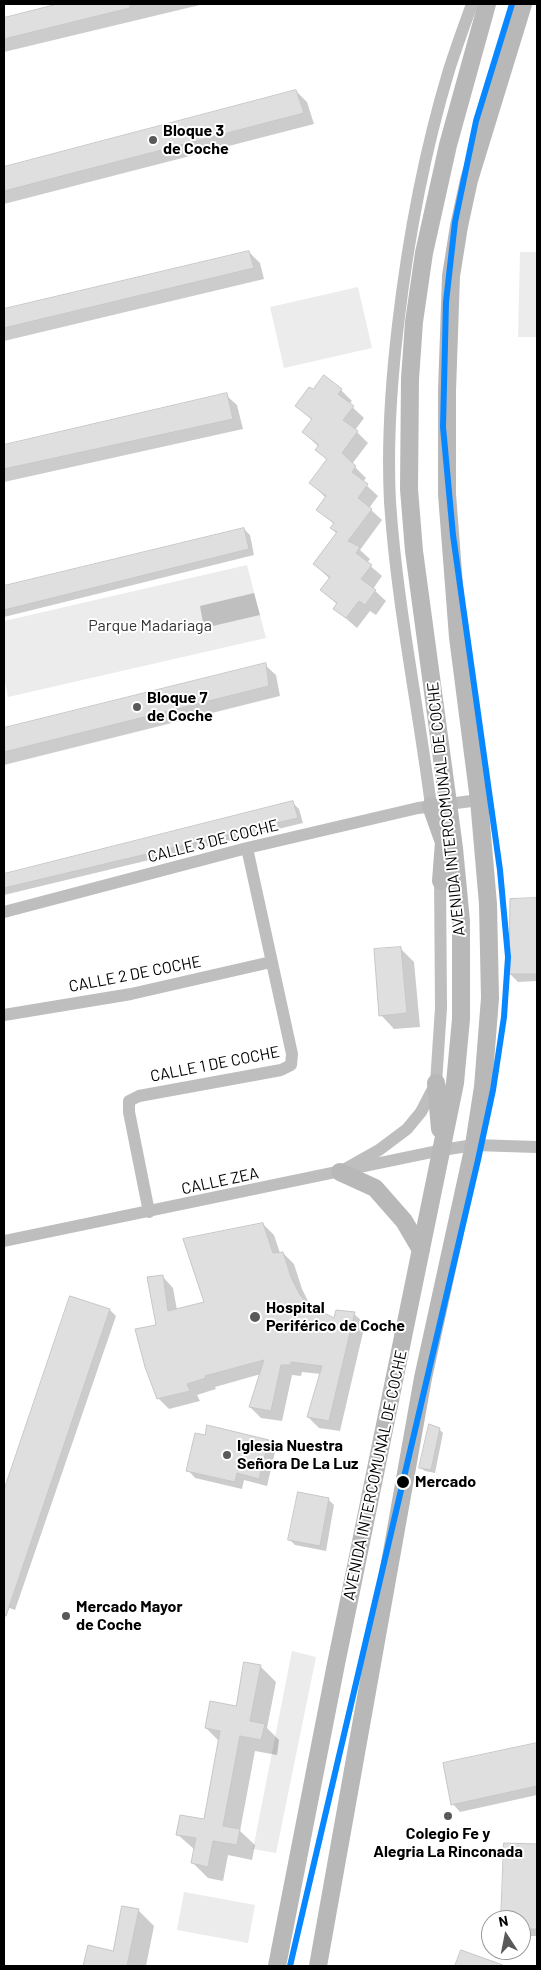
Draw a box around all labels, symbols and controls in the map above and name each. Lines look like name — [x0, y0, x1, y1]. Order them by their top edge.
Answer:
place label: Bloque 3 de Coche — [163, 121, 229, 159]
marker: Bloque 3 de Coche — [147, 134, 159, 146]
park label: Parque Madariaga — [88, 616, 212, 636]
street label: AVENIDA INTERCOMUNAL DE COCHE — [423, 681, 469, 937]
place label: Bloque 7 de Coche — [147, 688, 213, 726]
marker: Bloque 7 de Coche — [131, 701, 143, 713]
street label: CALLE 3 DE COCHE — [146, 815, 280, 867]
street label: CALLE 2 DE COCHE — [67, 952, 203, 996]
street label: CALLE 1 DE COCHE — [149, 1042, 281, 1086]
street label: CALLE ZEA — [180, 1163, 260, 1199]
place label: Hospital Periférico de Coche — [266, 1298, 405, 1336]
marker: Hospital Periférico de Coche — [248, 1310, 262, 1324]
street label: AVENIDA INTERCOMUNAL DE COCHE — [339, 1348, 411, 1602]
place label: Iglesia Nuestra Señora De La Luz — [237, 1436, 358, 1474]
marker: Iglesia Nuestra Señora De La Luz — [221, 1449, 233, 1461]
place label: Mercado — [415, 1472, 476, 1492]
marker: Mercado — [395, 1474, 411, 1490]
place label: Mercado Mayor de Coche — [76, 1597, 183, 1635]
marker: Mercado Mayor de Coche — [60, 1610, 72, 1622]
marker: Colegio Fe y Alegria La Rinconada — [442, 1810, 454, 1822]
place label: Colegio Fe y Alegria La Rinconada — [373, 1824, 523, 1862]
north arrow — [481, 1910, 531, 1960]
text: N — [497, 1912, 509, 1930]

